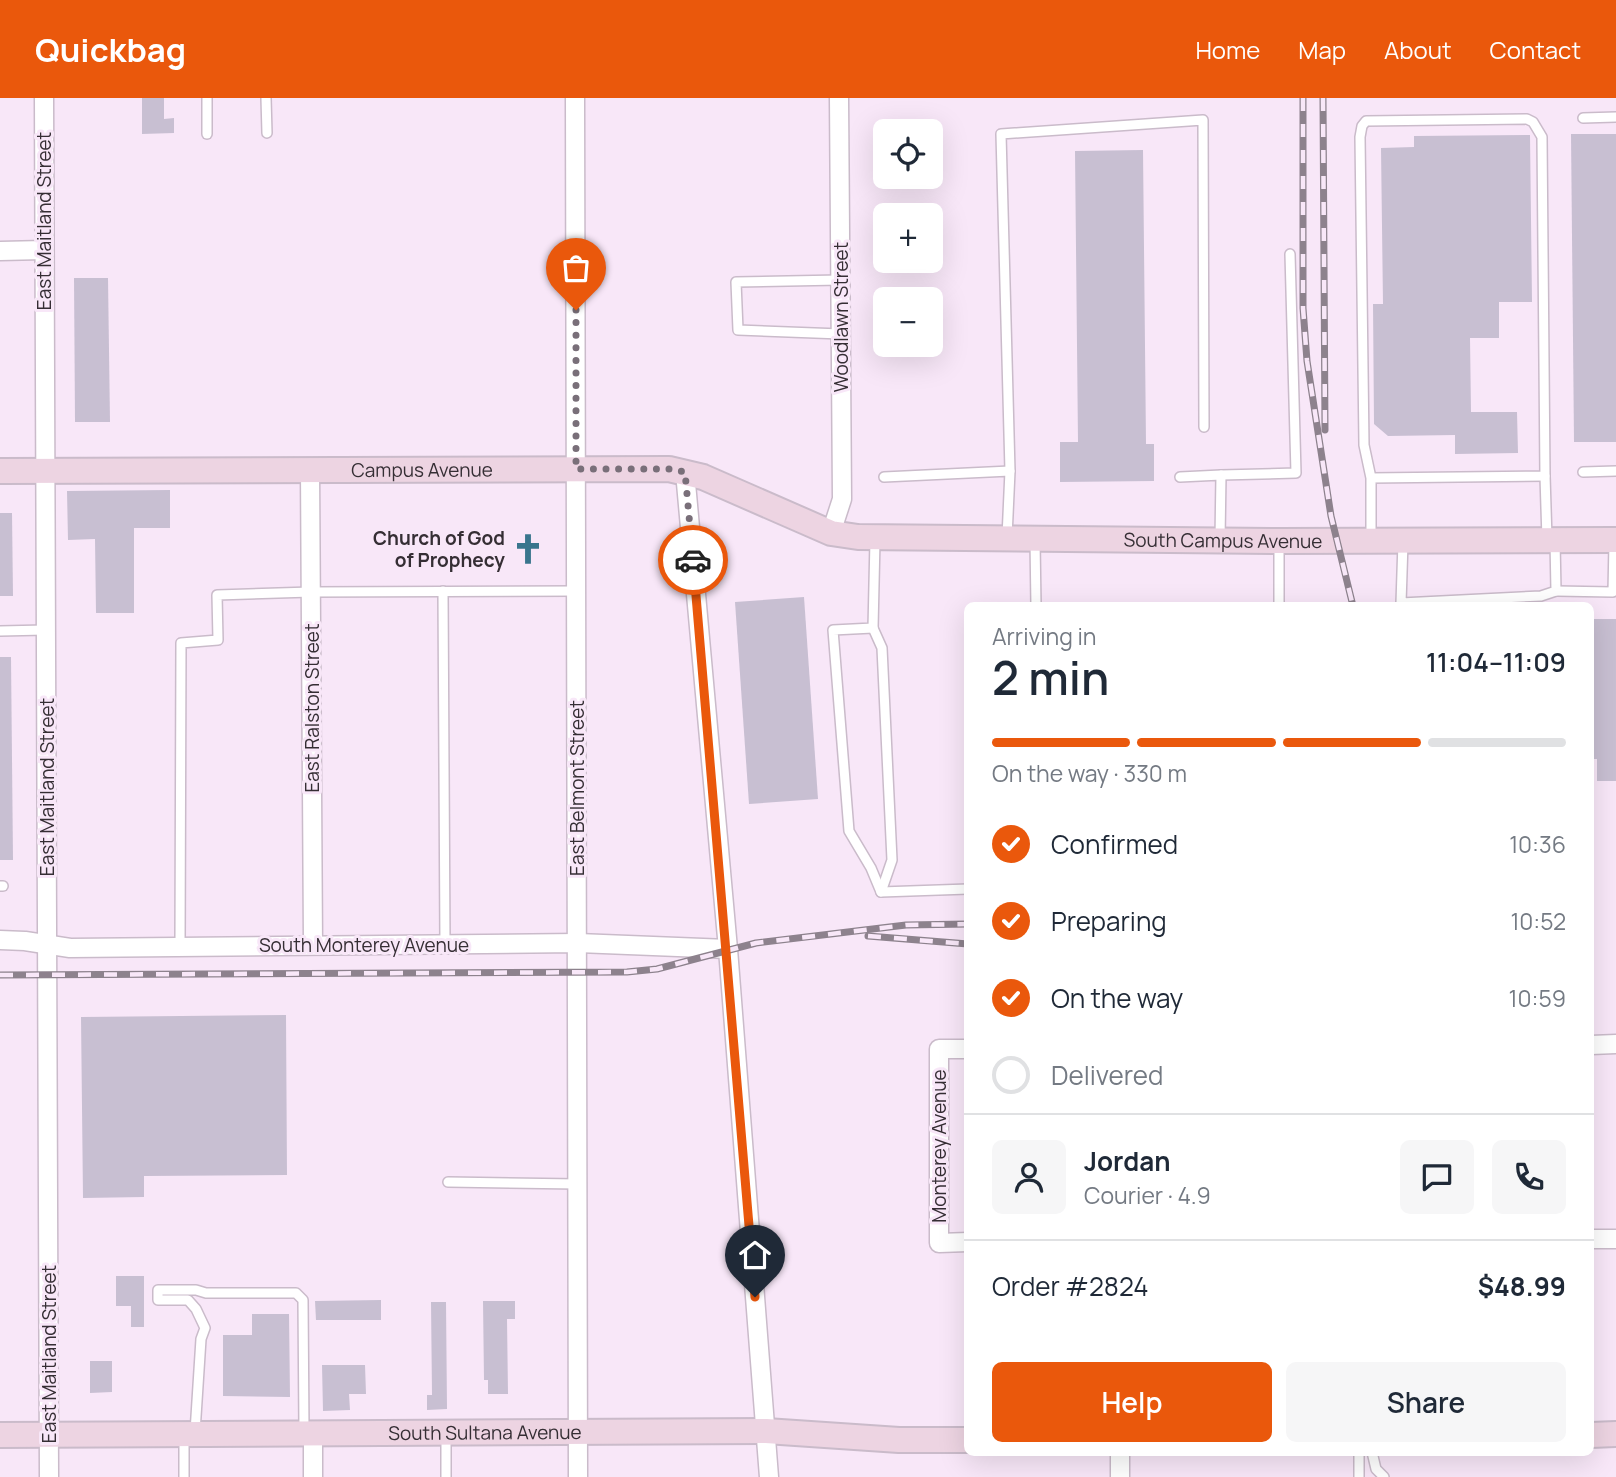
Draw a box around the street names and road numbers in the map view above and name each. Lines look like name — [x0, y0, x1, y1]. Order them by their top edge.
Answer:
street label: East Maitland Street — [31, 132, 57, 310]
street label: Woodlawn Street — [828, 242, 854, 392]
street label: Campus Avenue — [351, 457, 493, 483]
street label: South Campus Avenue — [1124, 527, 1322, 554]
street label: East Ralston Street — [299, 623, 325, 793]
street label: East Maitland Street — [34, 698, 60, 876]
street label: East Belmont Street — [564, 700, 590, 876]
street label: South Monterey Avenue — [259, 932, 469, 958]
street label: Monterey Avenue — [926, 1069, 952, 1223]
street label: East Maitland Street — [36, 1265, 62, 1443]
street label: South Sultana Avenue — [388, 1419, 582, 1446]

